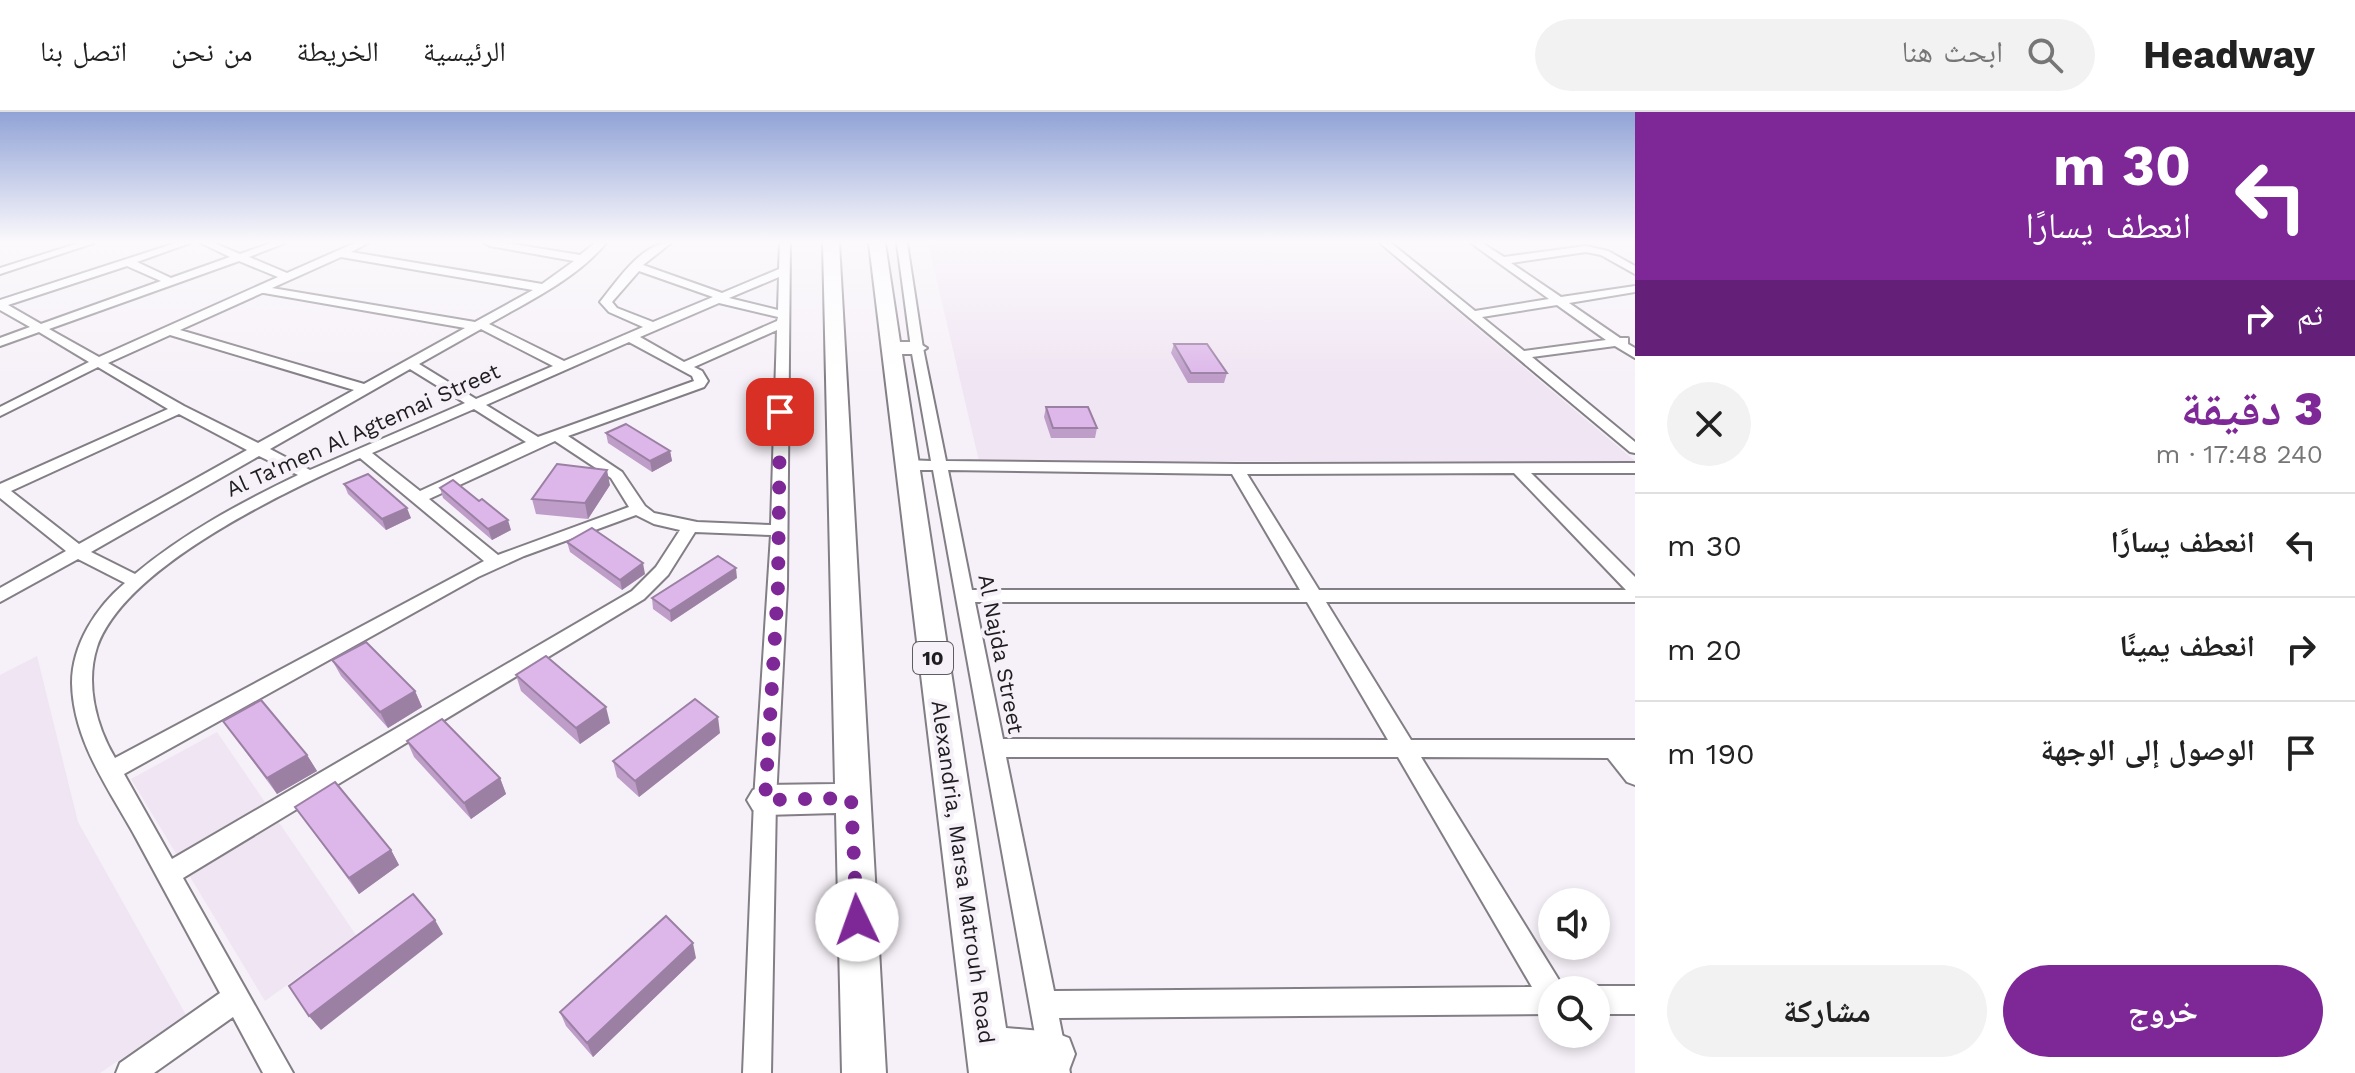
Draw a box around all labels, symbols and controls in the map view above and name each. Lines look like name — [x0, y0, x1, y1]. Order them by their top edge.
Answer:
search box — [1535, 19, 2095, 91]
icon: search — [2023, 33, 2067, 77]
text: Headway — [2143, 33, 2315, 77]
text: ابحث هنا — [1901, 34, 2003, 69]
text: اتصل بنا — [40, 35, 127, 68]
text: من نحن — [171, 35, 253, 68]
text: الخريطة — [297, 35, 379, 68]
text: الرئيسية — [423, 35, 506, 68]
text: 30 m — [2053, 133, 2191, 199]
icon: left — [2219, 144, 2323, 248]
text: انعطف يسارًا — [2026, 205, 2191, 247]
icon: right — [2237, 296, 2281, 340]
text: ثم — [2297, 297, 2323, 332]
street label: Al Ta'men Al Agtemai Street — [222, 358, 504, 502]
pin — [746, 378, 814, 446]
text: 3 دقيقة — [2181, 380, 2323, 437]
button: close — [1667, 382, 1751, 466]
icon: arrive — [758, 390, 802, 434]
text: 240 m · 17:48 — [2155, 439, 2323, 469]
icon: left — [2279, 523, 2323, 567]
text: انعطف يسارًا — [2110, 524, 2255, 559]
text: 30 m — [1667, 528, 1742, 563]
street label: Al Najda Street — [973, 572, 1029, 736]
icon: right — [2279, 627, 2323, 671]
text: انعطف يمينًا — [2119, 628, 2255, 663]
text: 20 m — [1667, 632, 1742, 667]
road number: 10 — [913, 642, 953, 674]
street label: Alexandria, Marsa Matrouh Road — [927, 699, 999, 1045]
icon: arrive — [2279, 731, 2323, 775]
text: الوصول إلى الوجهة — [2041, 732, 2255, 767]
text: 190 m — [1667, 736, 1755, 771]
position arrow — [815, 878, 899, 962]
map controls — [1538, 888, 1610, 1048]
button: sound — [1538, 888, 1610, 960]
button: مشاركة — [1667, 965, 1987, 1057]
button: خروج — [2003, 965, 2323, 1057]
button: search — [1538, 976, 1610, 1048]

